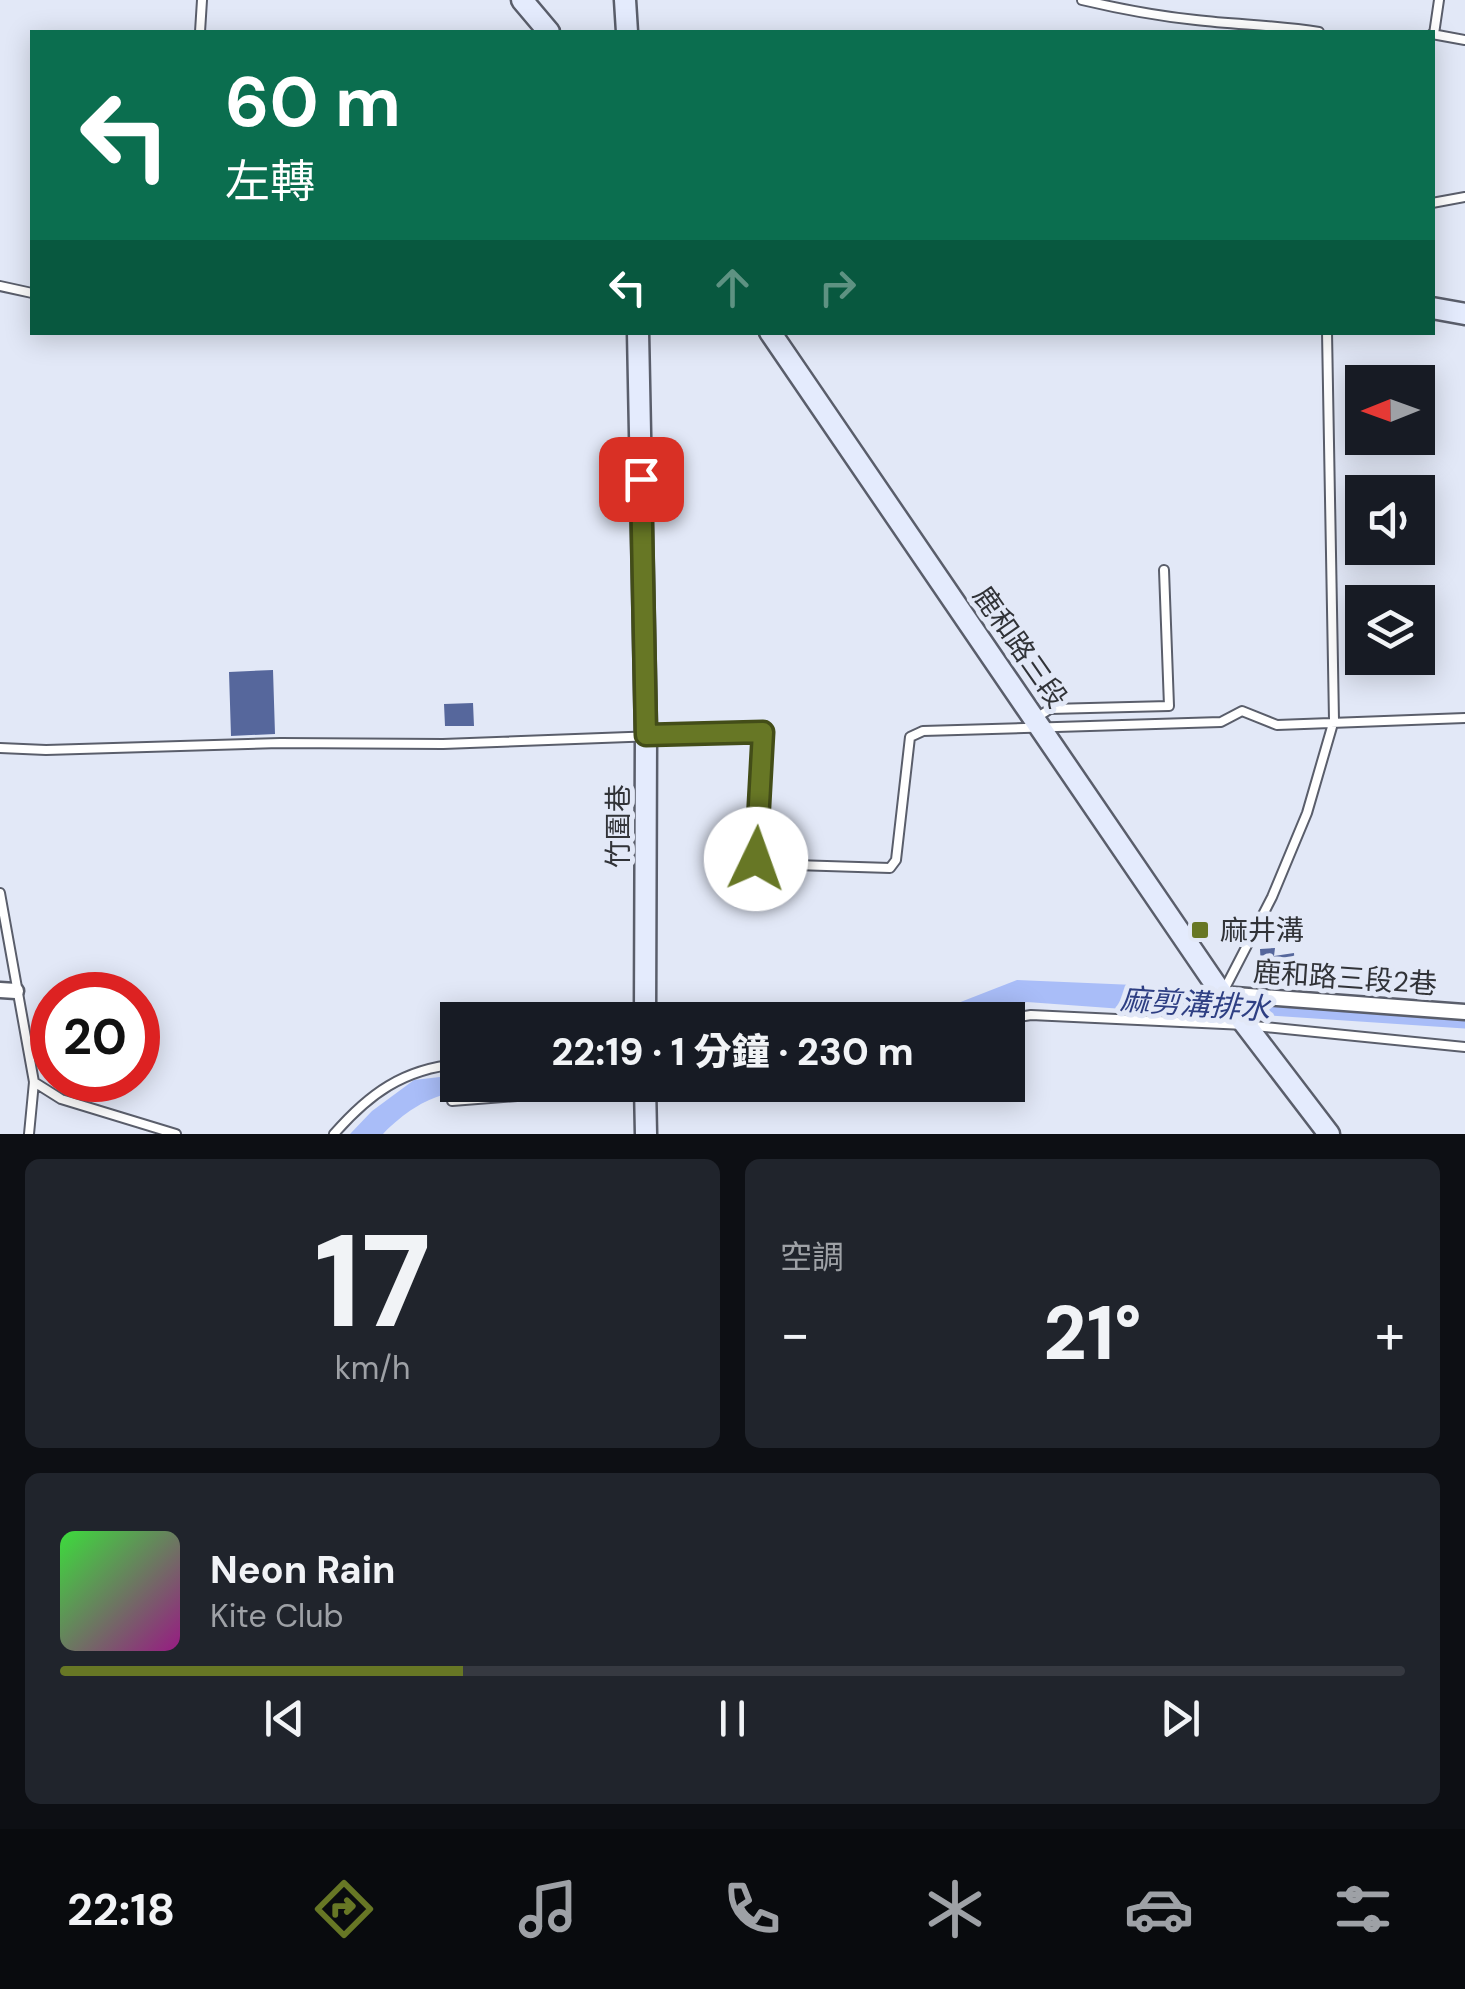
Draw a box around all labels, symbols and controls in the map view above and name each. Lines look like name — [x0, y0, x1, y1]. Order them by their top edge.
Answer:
text: 60 m — [225, 57, 401, 148]
icon: left — [60, 70, 190, 200]
text: 左轉 — [225, 152, 315, 211]
icon: left — [600, 260, 655, 315]
icon: ahead — [705, 260, 760, 315]
icon: right — [810, 260, 865, 315]
north arrow — [1345, 365, 1435, 455]
map controls — [1345, 365, 1435, 675]
pin — [599, 437, 684, 522]
icon: arrive — [614, 452, 669, 507]
button: sound — [1345, 475, 1435, 565]
street label: 鹿和路三段 — [965, 579, 1075, 715]
button: layers — [1345, 585, 1435, 675]
street label: 竹圍巷 — [600, 784, 637, 868]
position arrow — [704, 807, 808, 911]
place label: 麻井溝 — [1220, 912, 1304, 949]
marker: 麻井溝 — [1189, 919, 1211, 941]
street label: 鹿和路三段2巷 — [1252, 953, 1438, 1003]
speed limit sign: 20 — [30, 972, 160, 1102]
water label: 麻剪溝排水 — [1119, 979, 1273, 1029]
text: 22:19 · 1 分鐘 · 230 m — [551, 1027, 914, 1077]
text: 17 — [314, 1197, 431, 1366]
text: 空調 — [780, 1236, 844, 1278]
text: 21° — [1043, 1285, 1142, 1382]
text: − — [780, 1298, 810, 1370]
text: + — [1375, 1298, 1405, 1370]
text: km/h — [335, 1347, 410, 1389]
text: Neon Rain — [210, 1545, 395, 1595]
text: Kite Club — [210, 1595, 344, 1637]
icon: previous — [257, 1691, 312, 1746]
icon: pause — [705, 1691, 760, 1746]
icon: next — [1153, 1691, 1208, 1746]
icon: directions — [309, 1874, 379, 1944]
icon: music — [513, 1874, 583, 1944]
icon: phone — [717, 1874, 787, 1944]
icon: climate — [920, 1874, 990, 1944]
icon: car — [1124, 1874, 1194, 1944]
icon: filters — [1328, 1874, 1398, 1944]
text: 22:18 — [67, 1880, 175, 1939]

